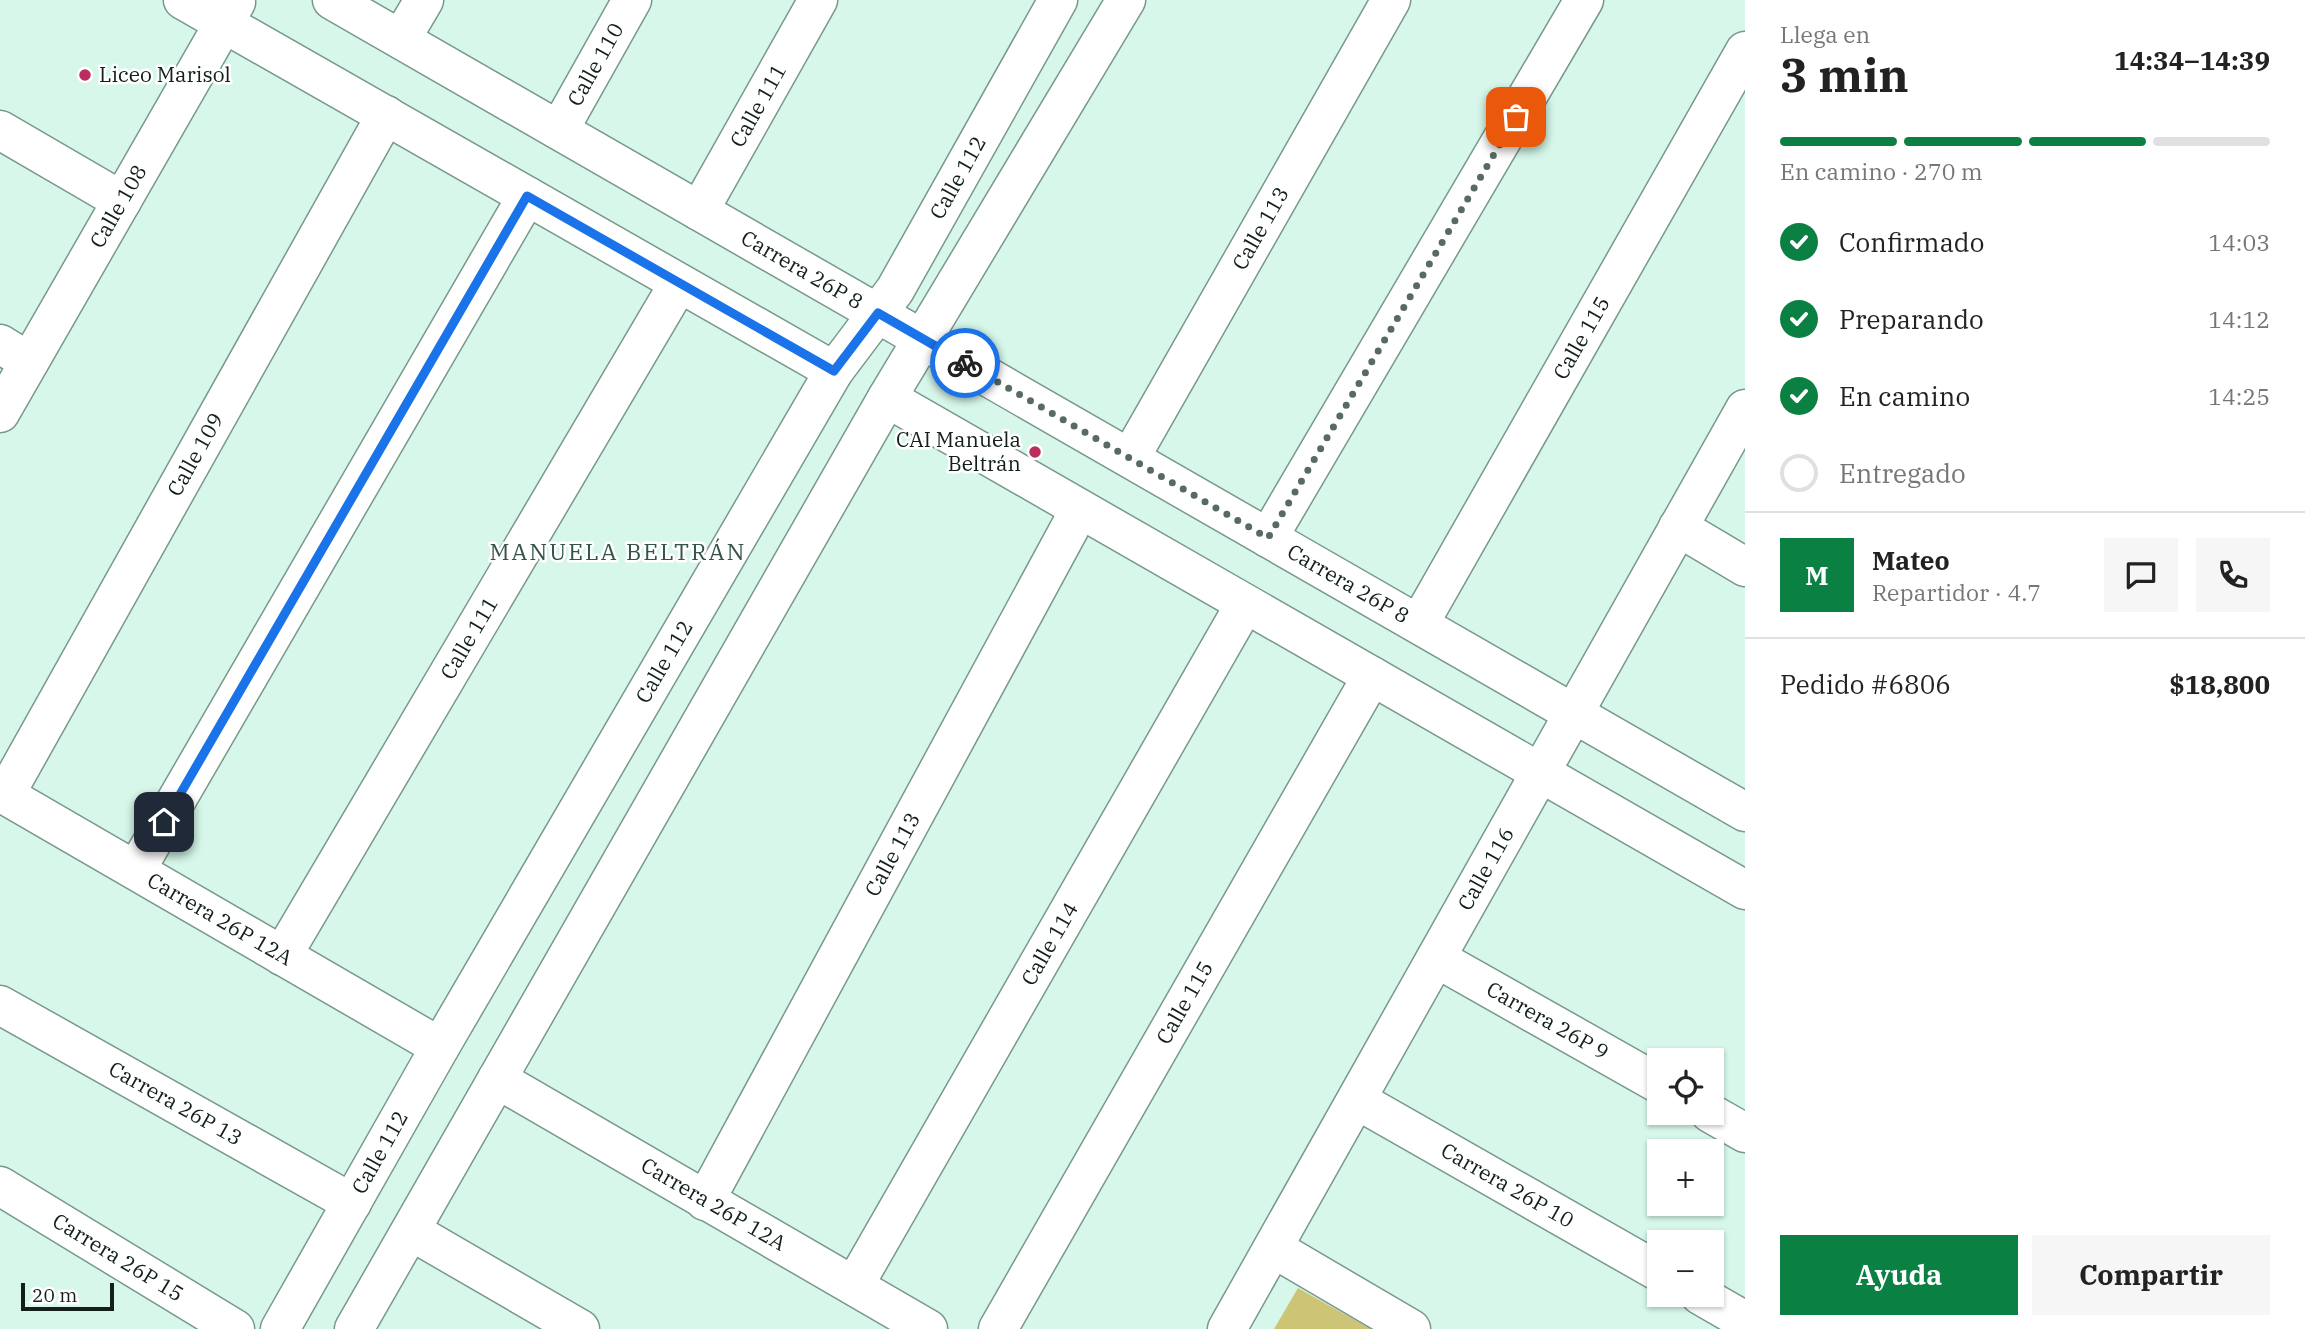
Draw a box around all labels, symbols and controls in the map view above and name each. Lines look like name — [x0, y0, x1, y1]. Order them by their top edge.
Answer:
street label: Calle 110 — [560, 17, 629, 111]
text: Llega en — [1780, 19, 1870, 49]
text: 14:34–14:39 — [2114, 43, 2270, 77]
text: 3 min — [1780, 45, 1909, 105]
street label: Calle 111 — [723, 58, 792, 152]
place label: Liceo Marisol — [99, 60, 231, 88]
marker: Liceo Marisol — [77, 67, 93, 83]
pin — [1486, 87, 1546, 147]
icon: bag — [1497, 98, 1535, 136]
street label: Calle 112 — [923, 130, 992, 224]
text: En camino · 270 m — [1780, 156, 1983, 186]
street label: Calle 108 — [83, 159, 153, 253]
street label: Calle 113 — [1225, 181, 1295, 275]
street label: Carrera 26P 8 — [736, 223, 868, 315]
icon: check — [1780, 223, 1818, 261]
text: Confirmado — [1839, 225, 1984, 259]
text: 14:03 — [2208, 227, 2270, 257]
street label: Calle 115 — [1546, 291, 1616, 384]
icon: check — [1780, 300, 1818, 338]
text: Preparando — [1839, 302, 1984, 336]
text: 14:12 — [2208, 304, 2270, 334]
courier — [930, 328, 1000, 398]
icon: bike — [946, 344, 984, 382]
icon: check — [1780, 377, 1818, 415]
text: En camino — [1839, 379, 1970, 413]
text: 14:25 — [2208, 381, 2270, 411]
street label: Calle 109 — [160, 408, 229, 501]
place label: CAI Manuela Beltrán — [896, 425, 1021, 477]
marker: CAI Manuela Beltrán — [1027, 444, 1043, 460]
text: Entregado — [1839, 456, 1966, 490]
district label: MANUELA BELTRÁN — [490, 536, 746, 566]
street label: Carrera 26P 8 — [1283, 537, 1415, 629]
button: chat — [2104, 538, 2178, 612]
button: phone — [2196, 538, 2270, 612]
text: Mateo — [1872, 543, 1950, 577]
text: M — [1805, 558, 1829, 592]
text: Repartidor · 4.7 — [1872, 577, 2041, 607]
street label: Calle 111 — [433, 591, 504, 684]
street label: Calle 112 — [628, 615, 699, 708]
text: Pedido #6806 — [1780, 667, 1951, 701]
text: $18,800 — [2169, 667, 2270, 701]
pin — [134, 792, 194, 852]
icon: home — [145, 803, 183, 841]
street label: Calle 113 — [858, 807, 926, 901]
street label: Calle 116 — [1451, 822, 1520, 915]
street label: Carrera 26P 12A — [143, 865, 298, 972]
street label: Calle 114 — [1014, 897, 1084, 990]
street label: Calle 115 — [1149, 956, 1219, 1049]
street label: Carrera 26P 9 — [1482, 974, 1614, 1066]
map controls — [1647, 1048, 1724, 1307]
button: locate — [1647, 1048, 1724, 1125]
street label: Carrera 26P 13 — [104, 1054, 247, 1151]
street label: Calle 112 — [345, 1105, 414, 1199]
street label: Carrera 26P 10 — [1436, 1136, 1579, 1234]
button: + — [1647, 1139, 1724, 1216]
street label: Carrera 26P 12A — [636, 1150, 792, 1257]
street label: Carrera 26P 15 — [48, 1206, 189, 1308]
button: − — [1647, 1230, 1724, 1307]
button: Ayuda — [1780, 1235, 2018, 1315]
button: Compartir — [2032, 1235, 2270, 1315]
scale bar — [21, 1280, 114, 1312]
text: 20 m — [32, 1283, 77, 1307]

